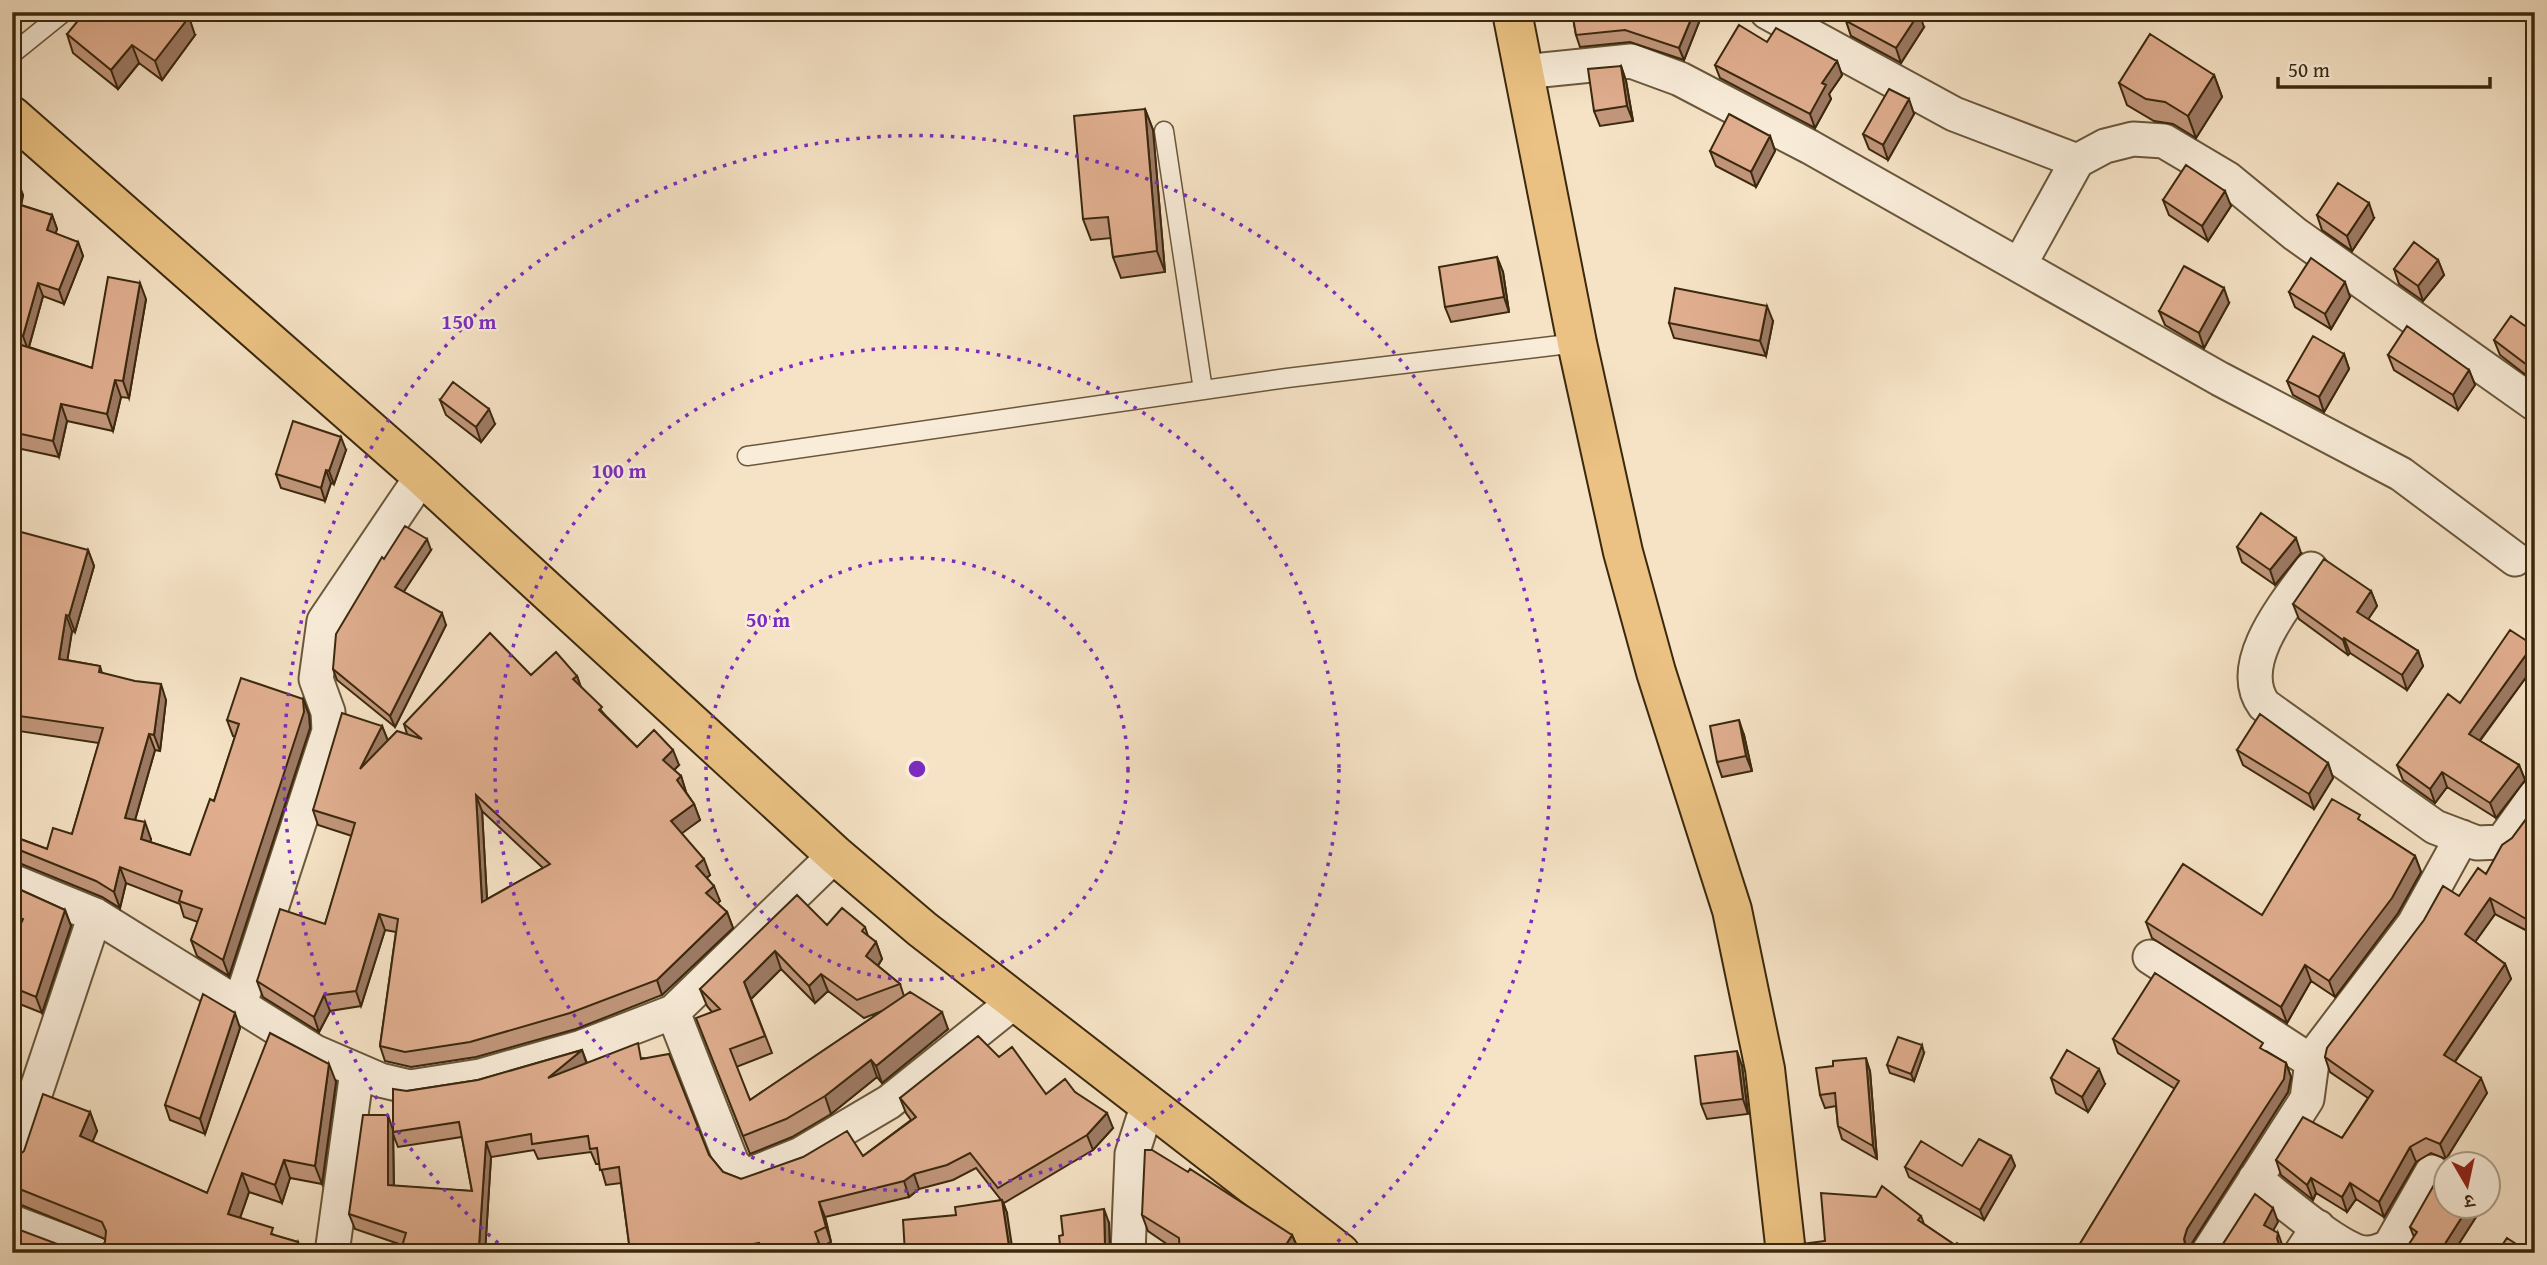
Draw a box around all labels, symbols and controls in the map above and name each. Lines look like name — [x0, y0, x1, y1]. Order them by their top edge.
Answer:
scale bar — [2278, 46, 2489, 90]
text: 50 m — [2288, 54, 2330, 85]
text: 150 m — [441, 306, 497, 337]
text: 100 m — [591, 455, 647, 486]
text: 50 m — [746, 604, 790, 635]
centre of rings — [905, 757, 929, 781]
north arrow — [2432, 1150, 2502, 1220]
text: उ — [2461, 1187, 2479, 1217]

